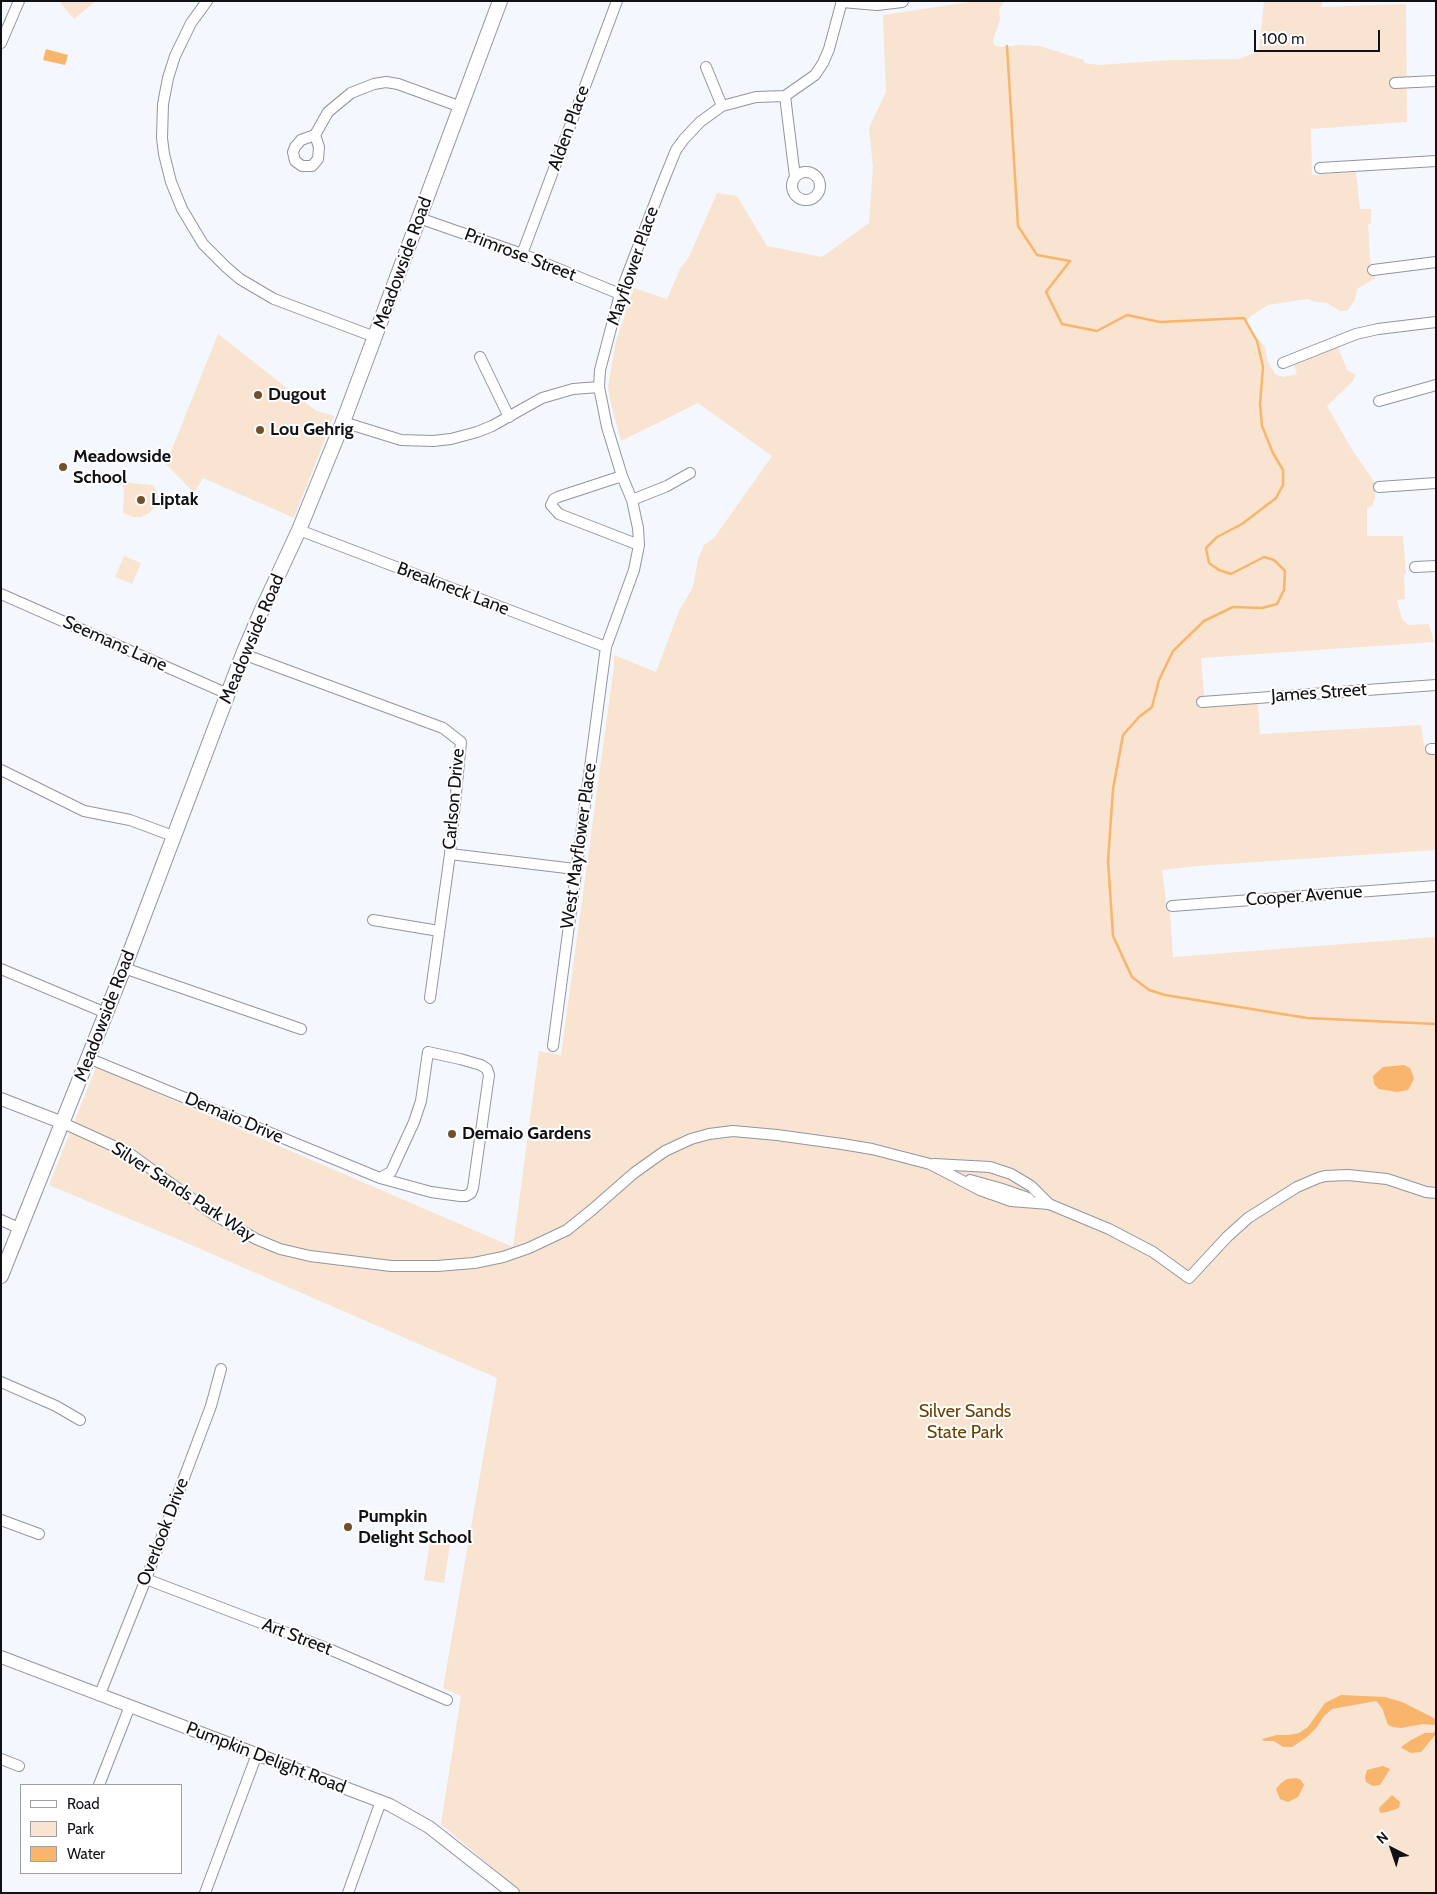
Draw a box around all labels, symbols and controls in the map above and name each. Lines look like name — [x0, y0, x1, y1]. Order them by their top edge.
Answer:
scale bar — [1257, 20, 1383, 52]
text: 100 m — [1262, 30, 1304, 48]
street label: Alden Place — [544, 83, 594, 173]
street label: Meadowside Road — [369, 194, 437, 332]
street label: Mayflower Place — [603, 204, 663, 328]
street label: Primrose Street — [461, 224, 579, 286]
place label: Dugout — [268, 384, 326, 406]
marker: Dugout — [252, 389, 264, 401]
place label: Lou Gehrig — [270, 419, 353, 441]
marker: Lou Gehrig — [254, 424, 266, 436]
place label: Meadowside School — [73, 446, 171, 488]
marker: Meadowside School — [57, 461, 69, 473]
place label: Liptak — [151, 489, 198, 511]
marker: Liptak — [135, 494, 147, 506]
street label: Breakneck Lane — [394, 558, 512, 620]
street label: Meadowside Road — [215, 571, 289, 707]
street label: Seemans Lane — [60, 611, 170, 677]
street label: James Street — [1270, 679, 1368, 707]
street label: Carlson Drive — [439, 748, 469, 850]
street label: West Mayflower Place — [557, 762, 601, 930]
street label: Cooper Avenue — [1245, 881, 1363, 911]
street label: Meadowside Road — [70, 947, 140, 1085]
street label: Demaio Drive — [182, 1088, 286, 1148]
place label: Demaio Gardens — [462, 1123, 591, 1145]
marker: Demaio Gardens — [446, 1128, 458, 1140]
street label: Silver Sands Park Way — [107, 1138, 259, 1246]
park label: Silver Sands State Park — [919, 1401, 1011, 1444]
street label: Overlook Drive — [133, 1475, 193, 1589]
place label: Pumpkin Delight School — [358, 1506, 472, 1548]
marker: Pumpkin Delight School — [342, 1521, 354, 1533]
street label: Art Street — [259, 1614, 335, 1660]
street label: Pumpkin Delight Road — [183, 1718, 349, 1798]
legend — [20, 1784, 182, 1874]
text: Road — [67, 1795, 100, 1813]
text: Park — [67, 1820, 94, 1838]
north arrow — [1367, 1824, 1417, 1874]
text: N — [1373, 1828, 1392, 1848]
text: Water — [67, 1845, 105, 1863]

